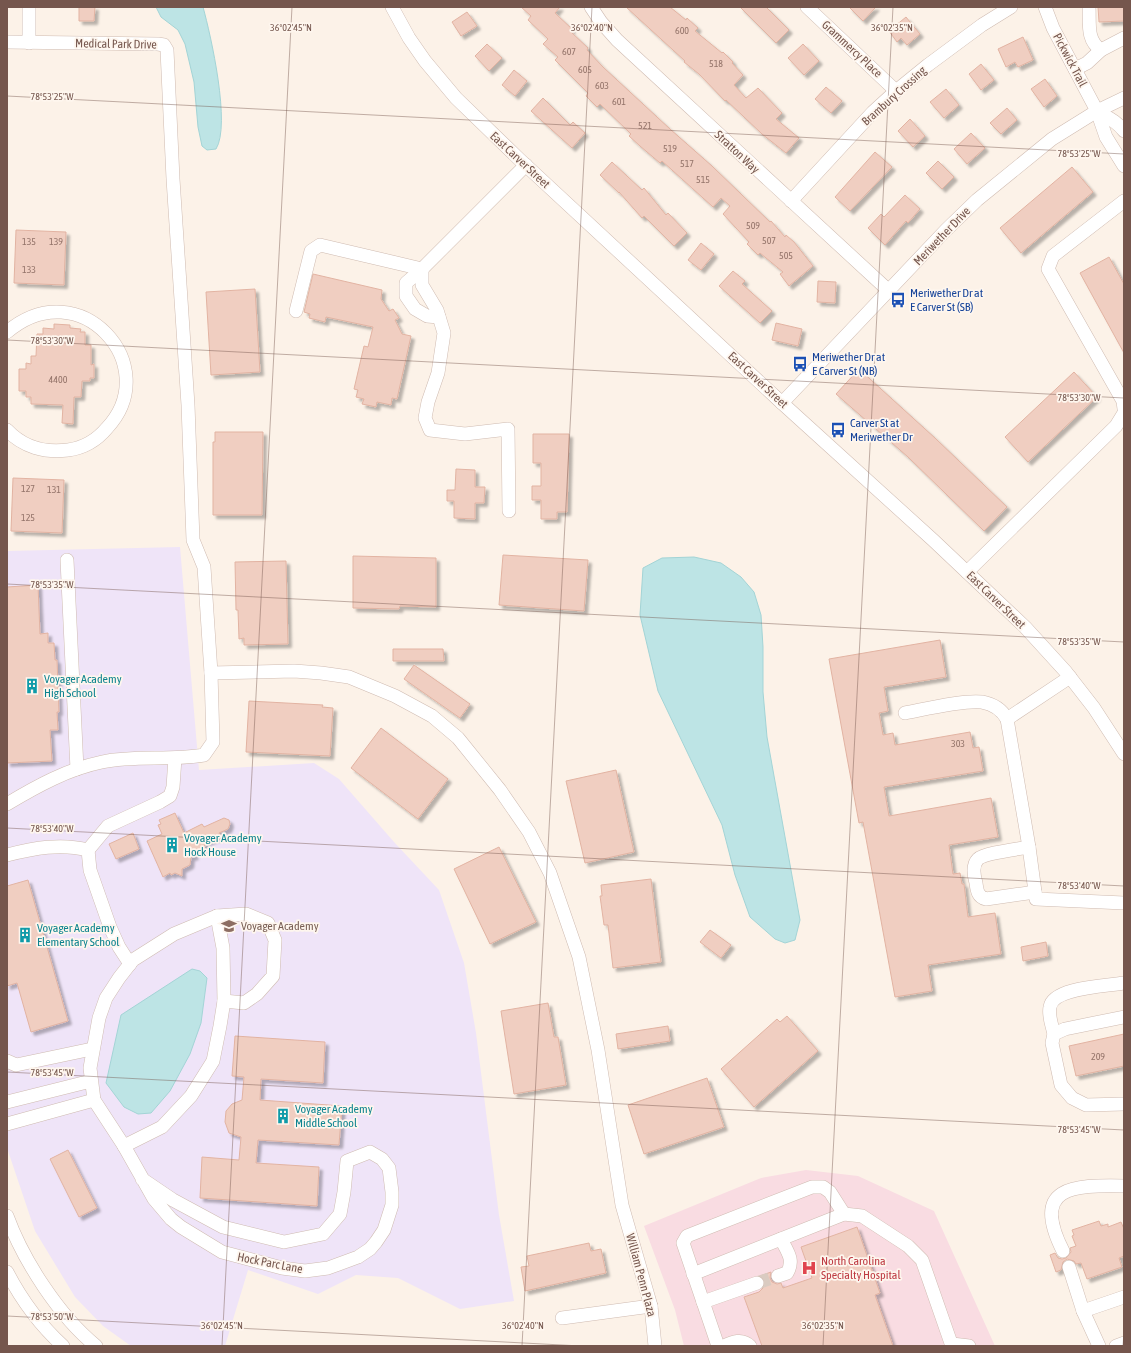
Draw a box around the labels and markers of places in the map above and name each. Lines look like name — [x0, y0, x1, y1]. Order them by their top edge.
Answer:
place label: Meriwether Dr at E Carver St (SB) — [910, 286, 984, 314]
bus stop icon: Meriwether Dr at E Carver St (SB) — [889, 291, 907, 309]
place label: Meriwether Dr at E Carver St (NB) — [812, 350, 886, 378]
bus stop icon: Meriwether Dr at E Carver St (NB) — [791, 355, 809, 373]
place label: Carver St at Meriwether Dr — [850, 416, 913, 444]
bus stop icon: Carver St at Meriwether Dr — [829, 421, 847, 439]
place label: Voyager Academy High School — [44, 672, 122, 700]
building icon: Voyager Academy High School — [23, 677, 41, 695]
place label: Voyager Academy Hock House — [184, 831, 262, 859]
building icon: Voyager Academy Hock House — [163, 836, 181, 854]
school or university icon: Voyager Academy — [220, 917, 238, 935]
place label: Voyager Academy — [241, 919, 319, 933]
place label: Voyager Academy Elementary School — [37, 921, 120, 949]
building icon: Voyager Academy Elementary School — [16, 926, 34, 944]
place label: Voyager Academy Middle School — [295, 1102, 373, 1130]
building icon: Voyager Academy Middle School — [274, 1107, 292, 1125]
place label: North Carolina Specialty Hospital — [821, 1254, 901, 1282]
hospital icon: North Carolina Specialty Hospital — [800, 1259, 818, 1277]

